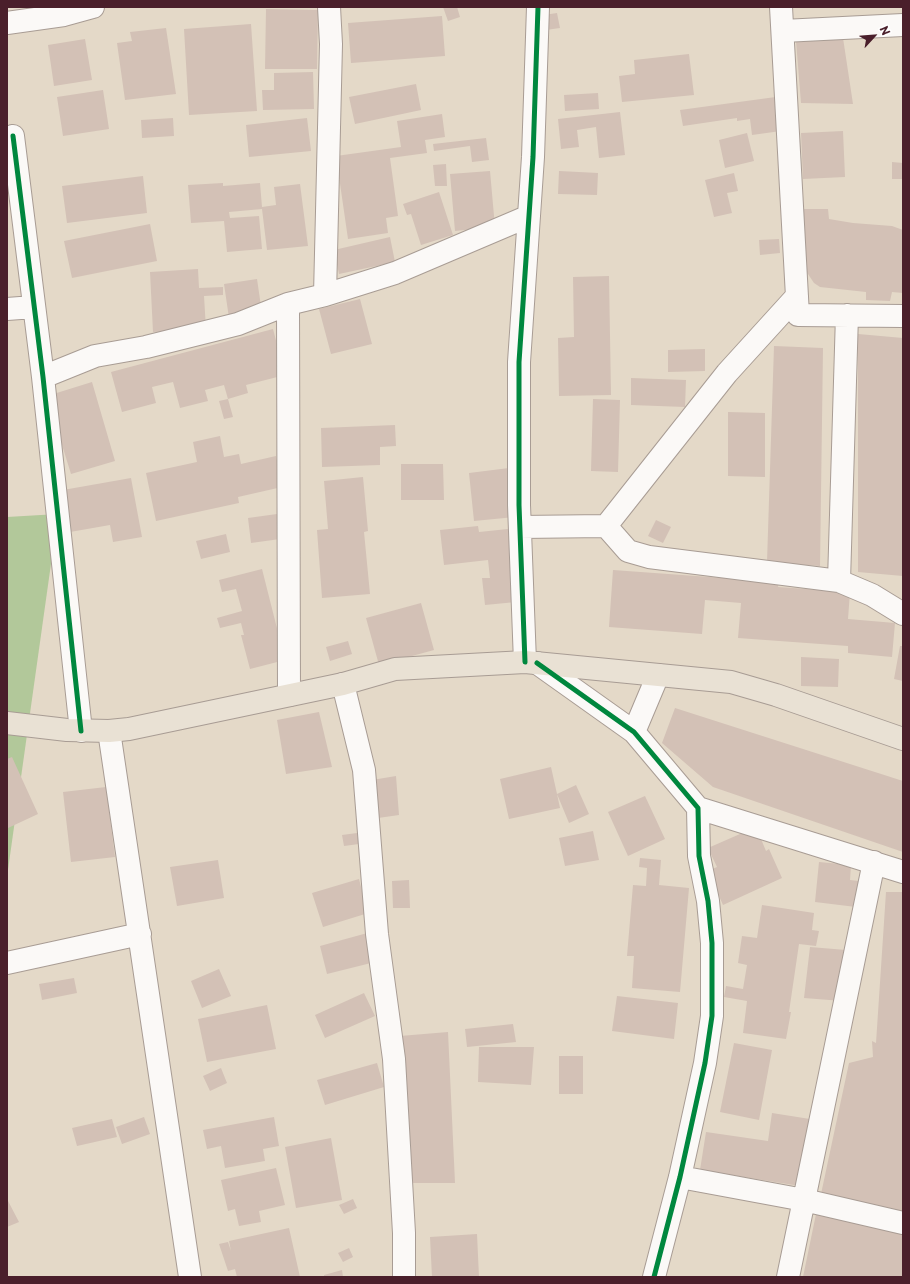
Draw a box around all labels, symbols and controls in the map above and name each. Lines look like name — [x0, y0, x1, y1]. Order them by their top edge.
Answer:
north arrow — [854, 16, 894, 56]
text: N — [876, 23, 895, 38]

